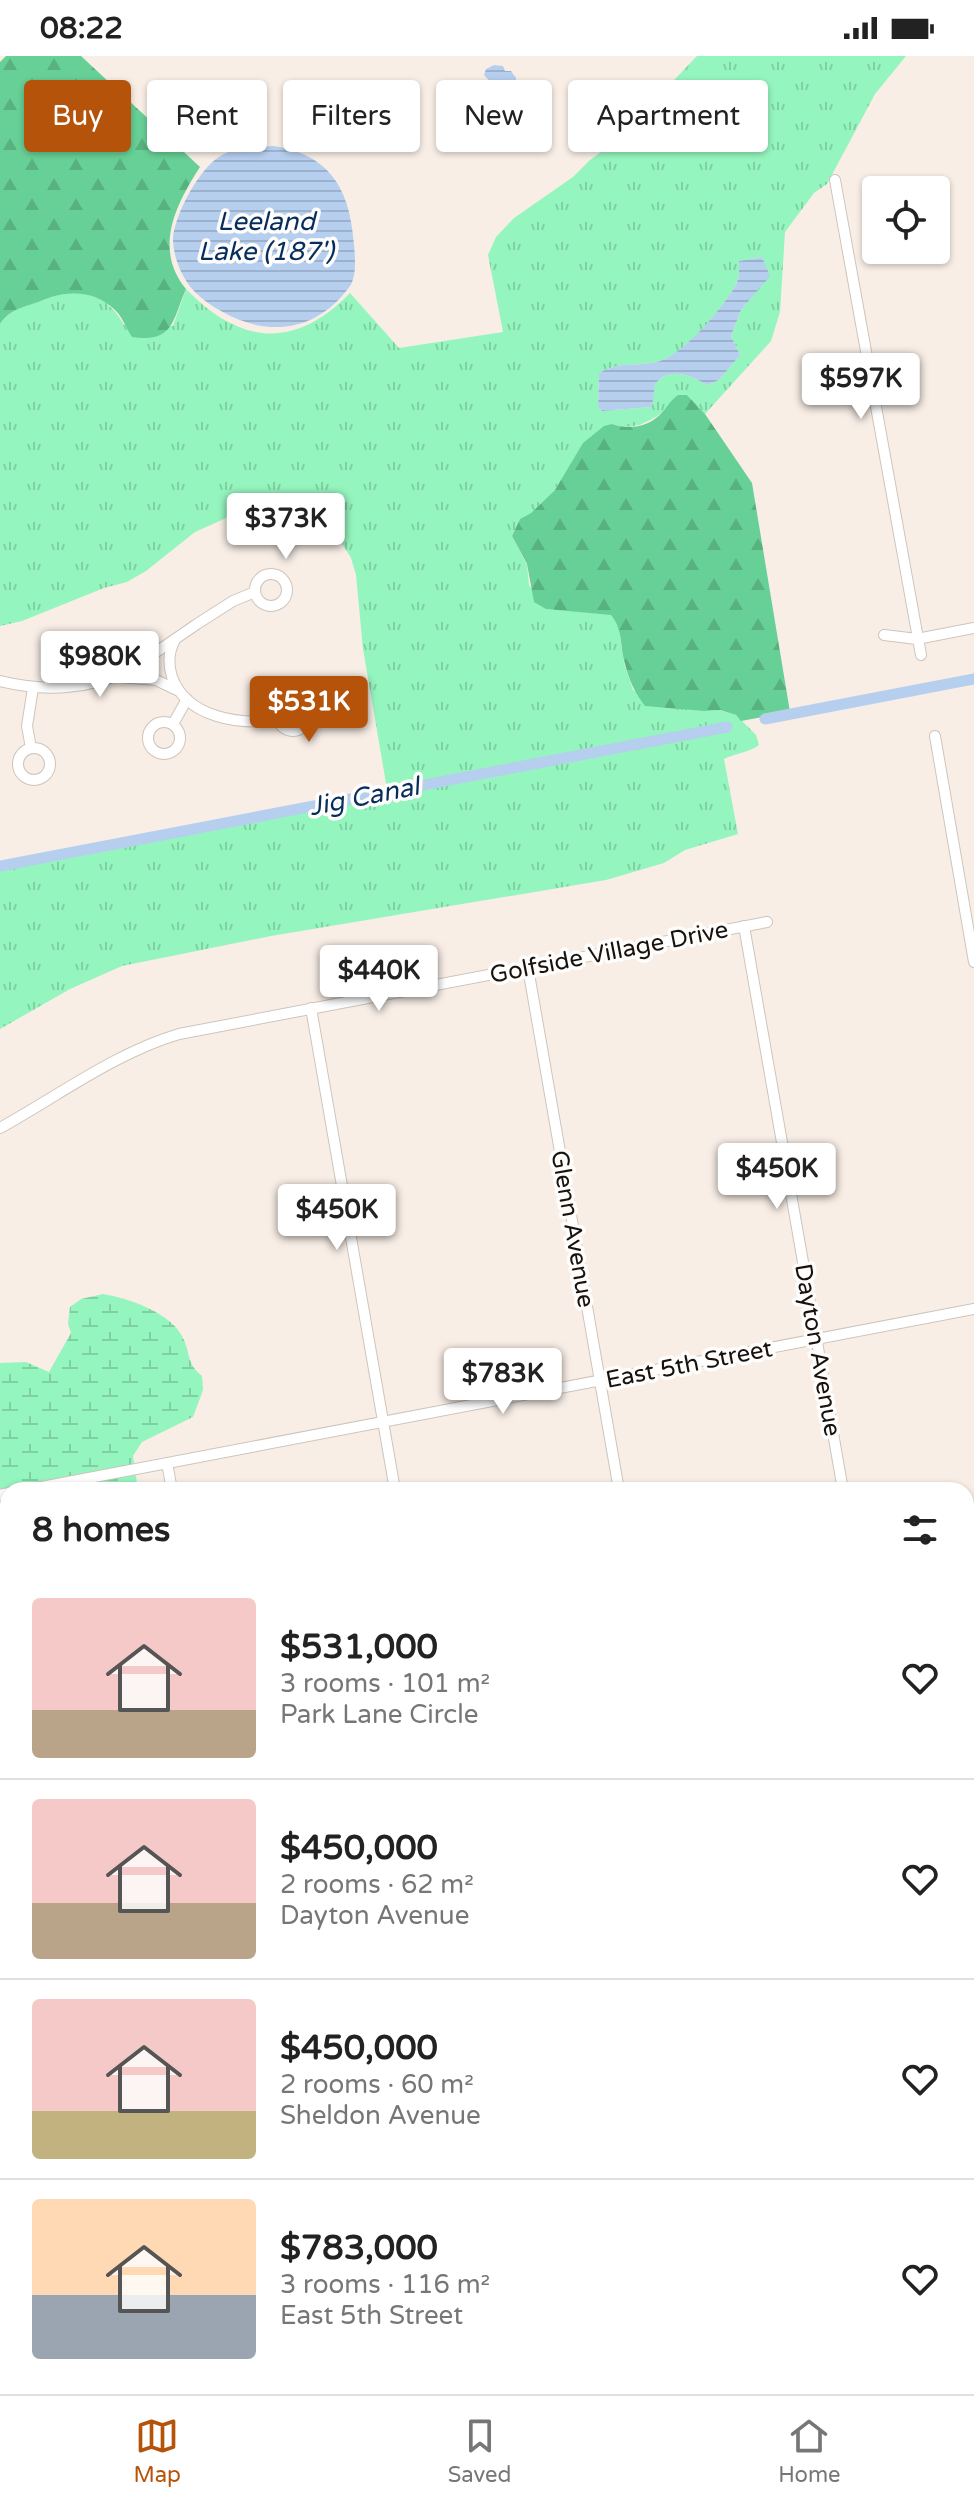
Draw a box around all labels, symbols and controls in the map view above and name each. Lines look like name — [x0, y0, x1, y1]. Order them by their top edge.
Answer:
text: 08:22 — [40, 10, 123, 47]
chip: Buy — [24, 80, 131, 152]
chip: Rent — [147, 80, 267, 152]
chip: Filters — [283, 80, 420, 152]
chip: New — [436, 80, 552, 152]
chip: Apartment — [568, 80, 768, 152]
map controls — [862, 176, 950, 264]
button: locate — [862, 176, 950, 264]
water label: Leeland Lake (187') — [198, 206, 336, 267]
pin: $597K — [805, 353, 917, 421]
text: $597K — [820, 363, 902, 394]
pin: $373K — [230, 493, 342, 561]
text: $373K — [245, 503, 327, 534]
pin: $980K — [44, 631, 156, 699]
text: $980K — [59, 641, 141, 672]
pin: $531K — [253, 676, 365, 744]
text: $531K — [268, 686, 350, 717]
water label: Jig Canal — [306, 770, 425, 822]
street label: Golfside Village Drive — [487, 915, 731, 990]
pin: $440K — [323, 945, 435, 1013]
text: $440K — [338, 955, 420, 986]
pin: $450K — [721, 1143, 833, 1211]
street label: Glenn Avenue — [544, 1148, 601, 1310]
text: $450K — [736, 1153, 818, 1184]
pin: $450K — [281, 1184, 393, 1252]
text: $450K — [296, 1194, 378, 1225]
street label: Dayton Avenue — [788, 1261, 847, 1439]
street label: East 5th Street — [603, 1334, 775, 1395]
pin: $783K — [447, 1348, 559, 1416]
text: $783K — [462, 1358, 544, 1389]
icon: filters — [898, 1508, 942, 1552]
text: 8 homes — [32, 1510, 170, 1551]
text: $531,000 — [280, 1627, 438, 1668]
icon: home — [96, 1630, 192, 1726]
icon: heart — [898, 1656, 942, 1700]
text: 3 rooms · 101 m² — [280, 1668, 490, 1699]
text: Park Lane Circle — [280, 1699, 478, 1730]
text: $450,000 — [280, 1828, 438, 1869]
icon: home — [96, 1831, 192, 1927]
icon: heart — [898, 1857, 942, 1901]
text: 2 rooms · 62 m² — [280, 1869, 474, 1900]
text: Dayton Avenue — [280, 1900, 469, 1931]
text: $450,000 — [280, 2028, 438, 2069]
icon: home — [96, 2031, 192, 2127]
icon: heart — [898, 2057, 942, 2101]
text: 2 rooms · 60 m² — [280, 2069, 474, 2100]
text: Sheldon Avenue — [280, 2100, 481, 2131]
text: $783,000 — [280, 2228, 438, 2269]
icon: home — [96, 2231, 192, 2327]
icon: heart — [898, 2257, 942, 2301]
text: 3 rooms · 116 m² — [280, 2269, 490, 2300]
text: East 5th Street — [280, 2300, 463, 2331]
tab: Map — [133, 2414, 181, 2488]
tab: Saved — [448, 2414, 511, 2488]
tab: Home — [778, 2414, 841, 2488]

